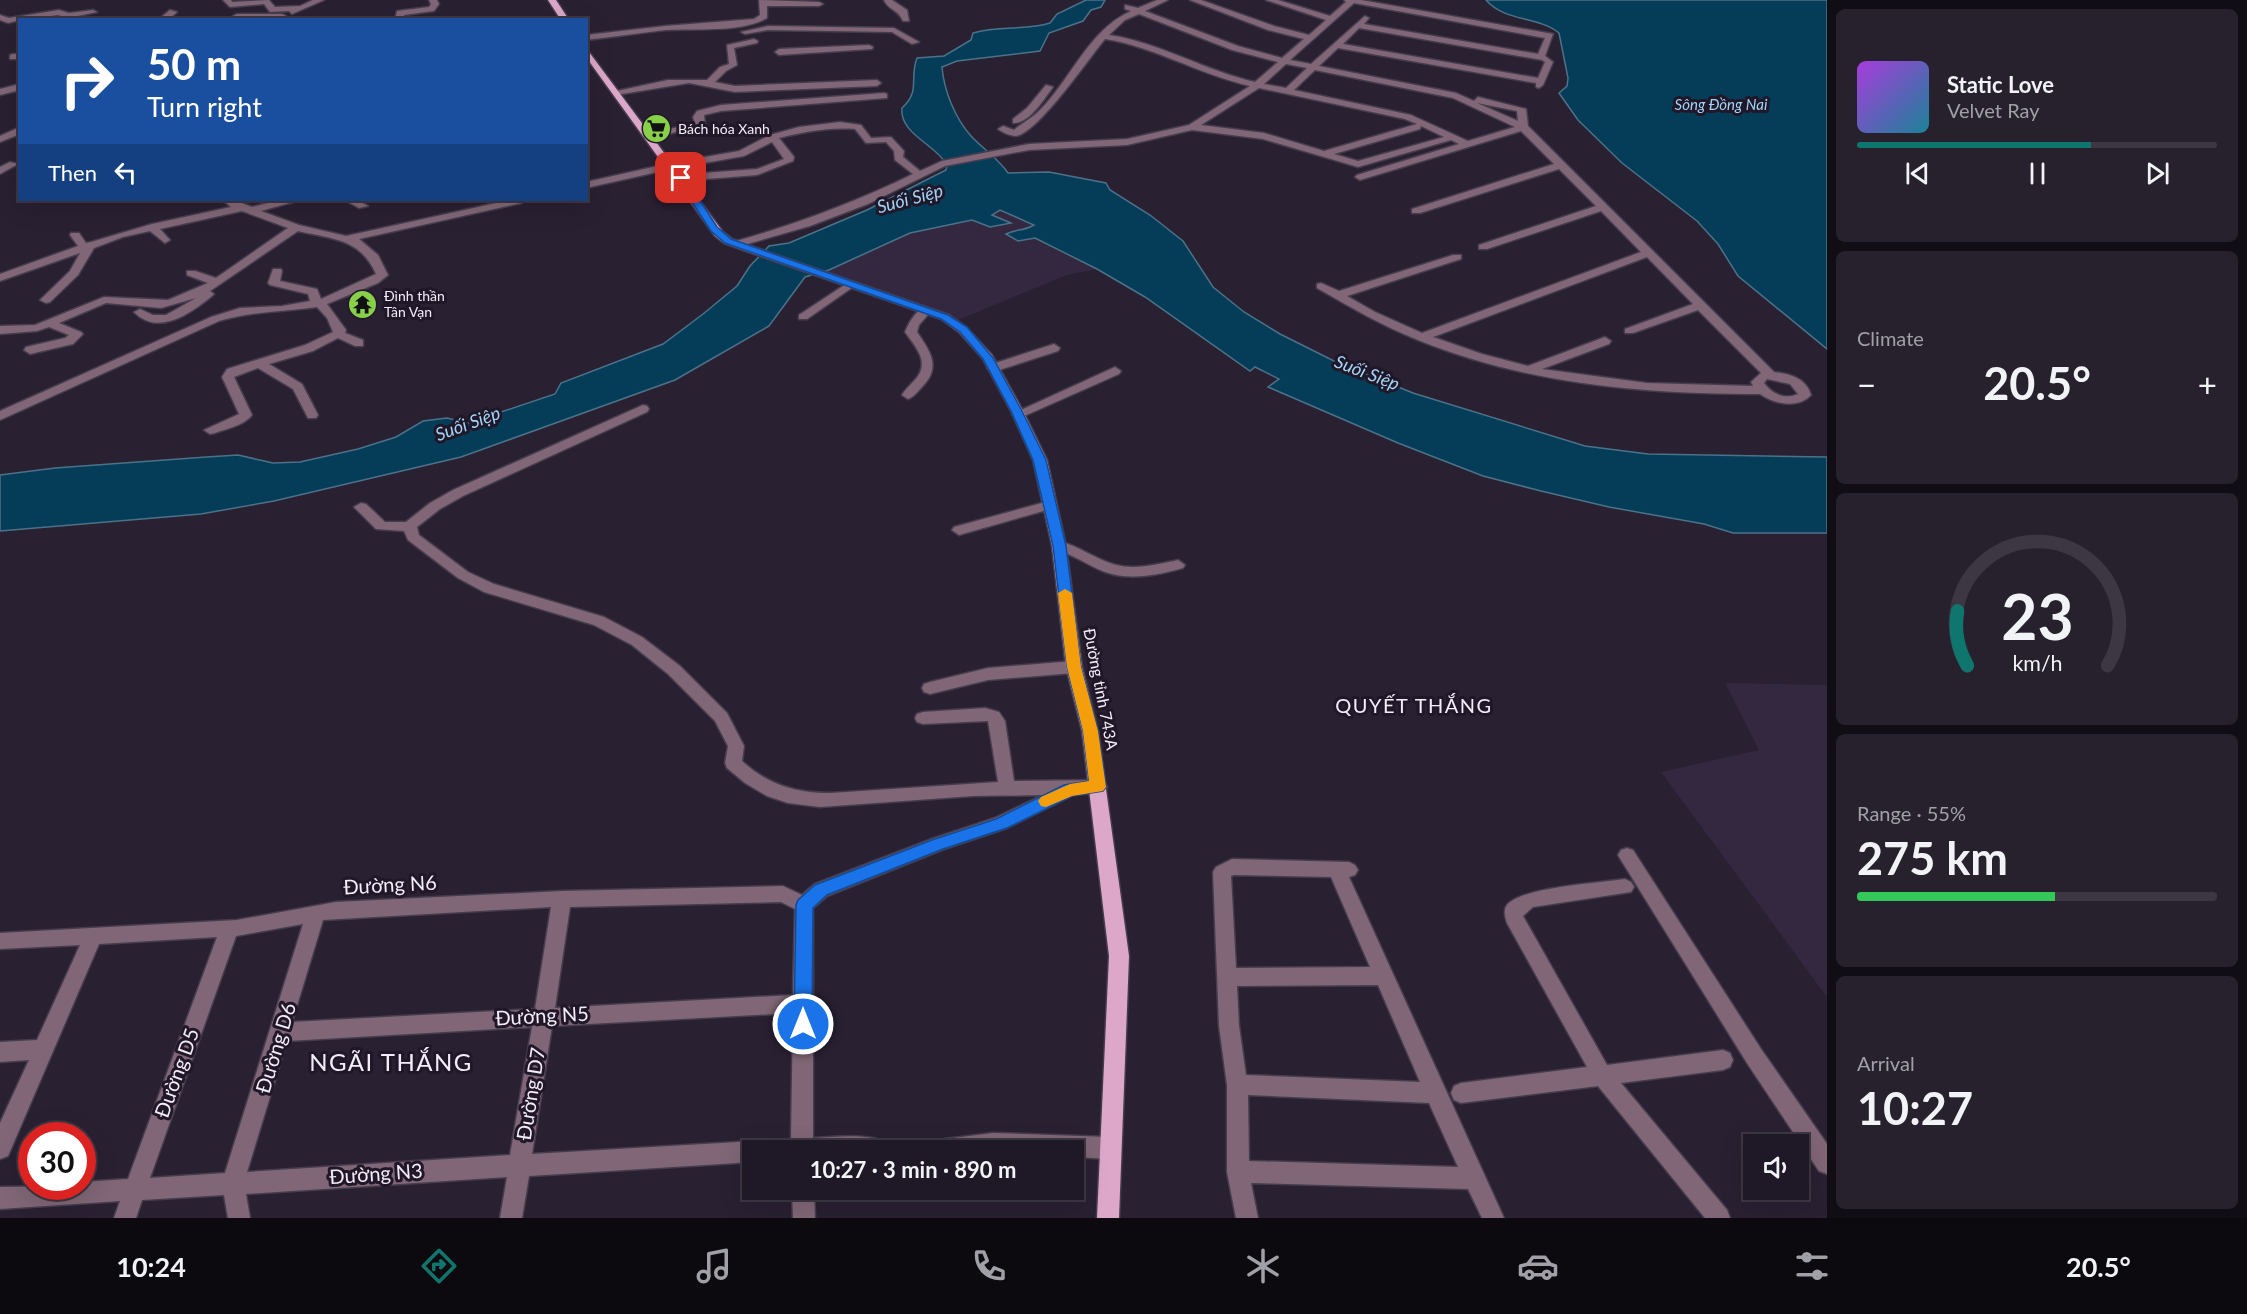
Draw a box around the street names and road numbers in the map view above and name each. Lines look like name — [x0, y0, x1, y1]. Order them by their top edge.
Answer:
street label: Đường tỉnh 743A — [1080, 626, 1123, 752]
street label: Đường N6 — [343, 870, 437, 898]
street label: Đường D6 — [250, 999, 300, 1096]
street label: Đường N5 — [495, 1001, 589, 1029]
street label: Đường D5 — [149, 1025, 203, 1121]
street label: Đường D7 — [511, 1046, 549, 1142]
street label: Đường N3 — [328, 1158, 423, 1188]

